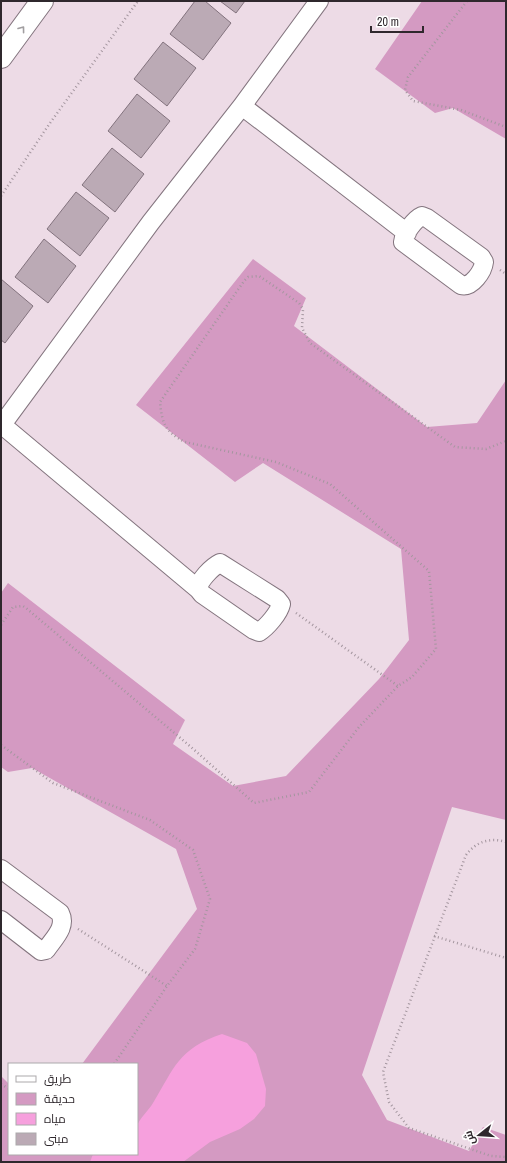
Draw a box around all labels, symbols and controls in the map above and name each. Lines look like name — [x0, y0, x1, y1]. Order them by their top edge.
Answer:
scale bar — [371, 8, 423, 34]
text: 20 m — [377, 14, 399, 30]
one-way arrow — [17, 26, 24, 33]
legend — [8, 1063, 138, 1155]
text: طريق — [44, 1071, 72, 1087]
text: حديقة — [44, 1091, 75, 1107]
text: مياه — [44, 1111, 66, 1127]
north arrow — [459, 1115, 499, 1155]
text: ش — [461, 1129, 478, 1147]
text: مبنى — [44, 1131, 69, 1147]

